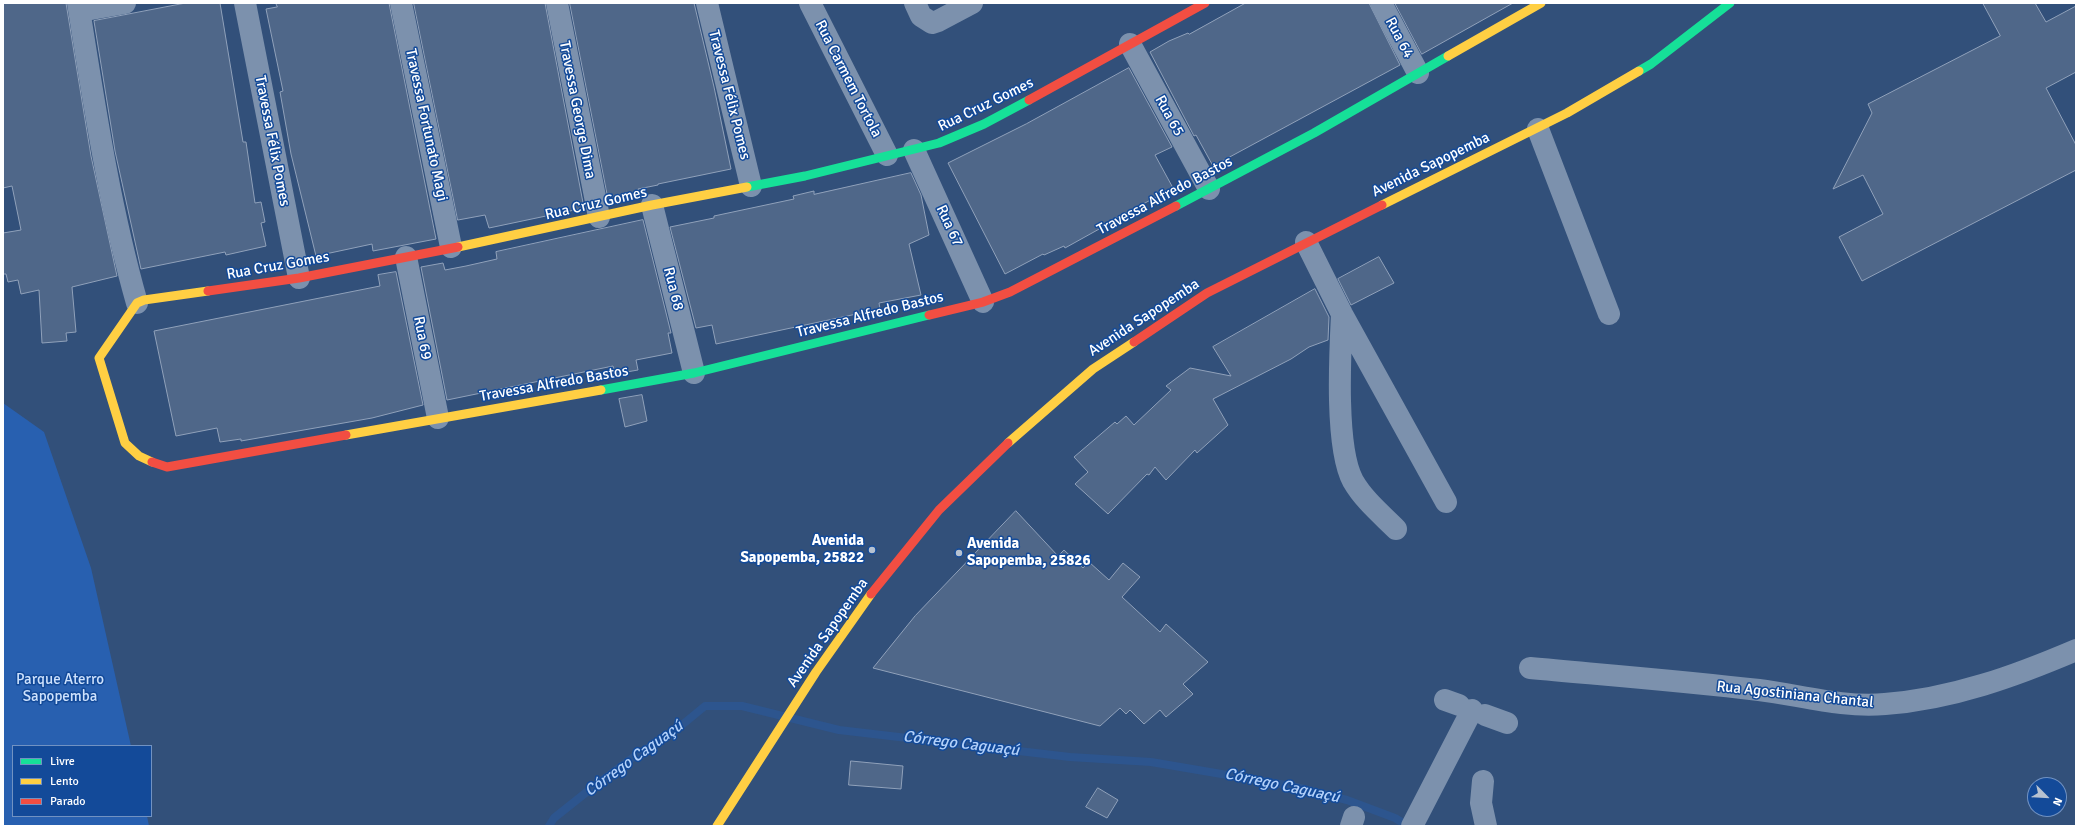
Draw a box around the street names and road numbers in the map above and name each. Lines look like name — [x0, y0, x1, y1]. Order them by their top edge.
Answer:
street label: Rua 64 — [1381, 14, 1417, 62]
street label: Rua Carmem Tortola — [811, 17, 885, 141]
street label: Travessa Félix Pomes — [704, 28, 754, 162]
street label: Travessa George Dima — [555, 40, 599, 180]
street label: Travessa Fortunato Magi — [401, 47, 451, 203]
street label: Travessa Félix Pomes — [250, 74, 294, 208]
street label: Rua Cruz Gomes — [935, 74, 1037, 136]
street label: Rua 65 — [1150, 92, 1188, 140]
street label: Avenida Sapopemba — [1369, 129, 1493, 201]
street label: Travessa Alfredo Bastos — [1094, 153, 1236, 239]
street label: Rua Cruz Gomes — [543, 184, 649, 224]
street label: Rua 67 — [932, 202, 966, 250]
street label: Rua Cruz Gomes — [225, 248, 331, 284]
street label: Rua 68 — [659, 265, 687, 313]
street label: Avenida Sapopemba — [1085, 275, 1203, 361]
street label: Travessa Alfredo Bastos — [795, 288, 945, 342]
street label: Rua 69 — [409, 315, 435, 361]
street label: Travessa Alfredo Bastos — [478, 362, 630, 406]
street label: Avenida Sapopemba — [784, 575, 872, 691]
street label: Rua Agostiniana Chantal — [1716, 678, 1874, 712]

